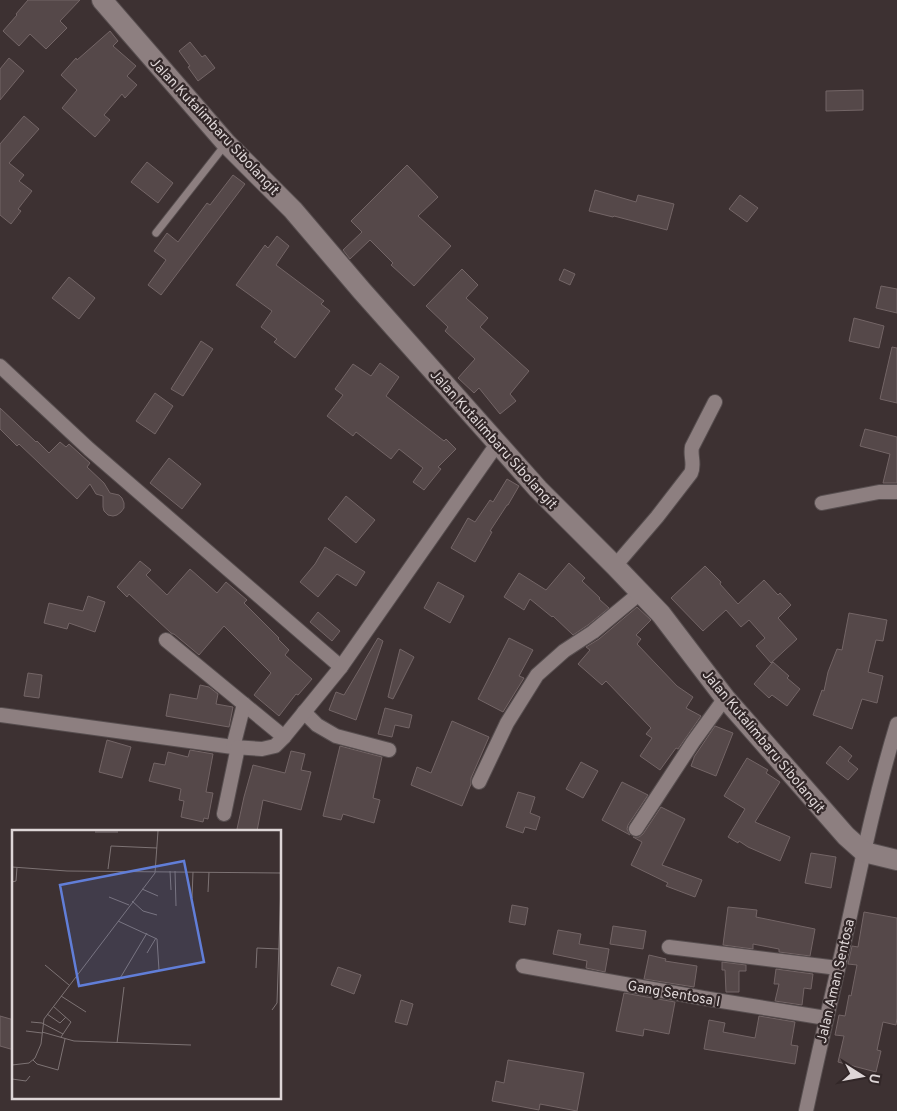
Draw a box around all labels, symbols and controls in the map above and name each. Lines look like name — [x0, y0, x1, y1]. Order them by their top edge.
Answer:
street label: Jalan Kutalimbaru Sibolangit — [146, 55, 282, 199]
street label: Jalan Kutalimbaru Sibolangit — [426, 367, 560, 513]
street label: Jalan Kutalimbaru Sibolangit — [698, 667, 828, 817]
inset map — [12, 830, 281, 1098]
street label: Jalan Aman Sentosa — [814, 918, 859, 1045]
street label: Gang Sentosa I — [626, 978, 721, 1011]
north arrow — [837, 1051, 887, 1101]
text: U — [864, 1072, 883, 1085]

